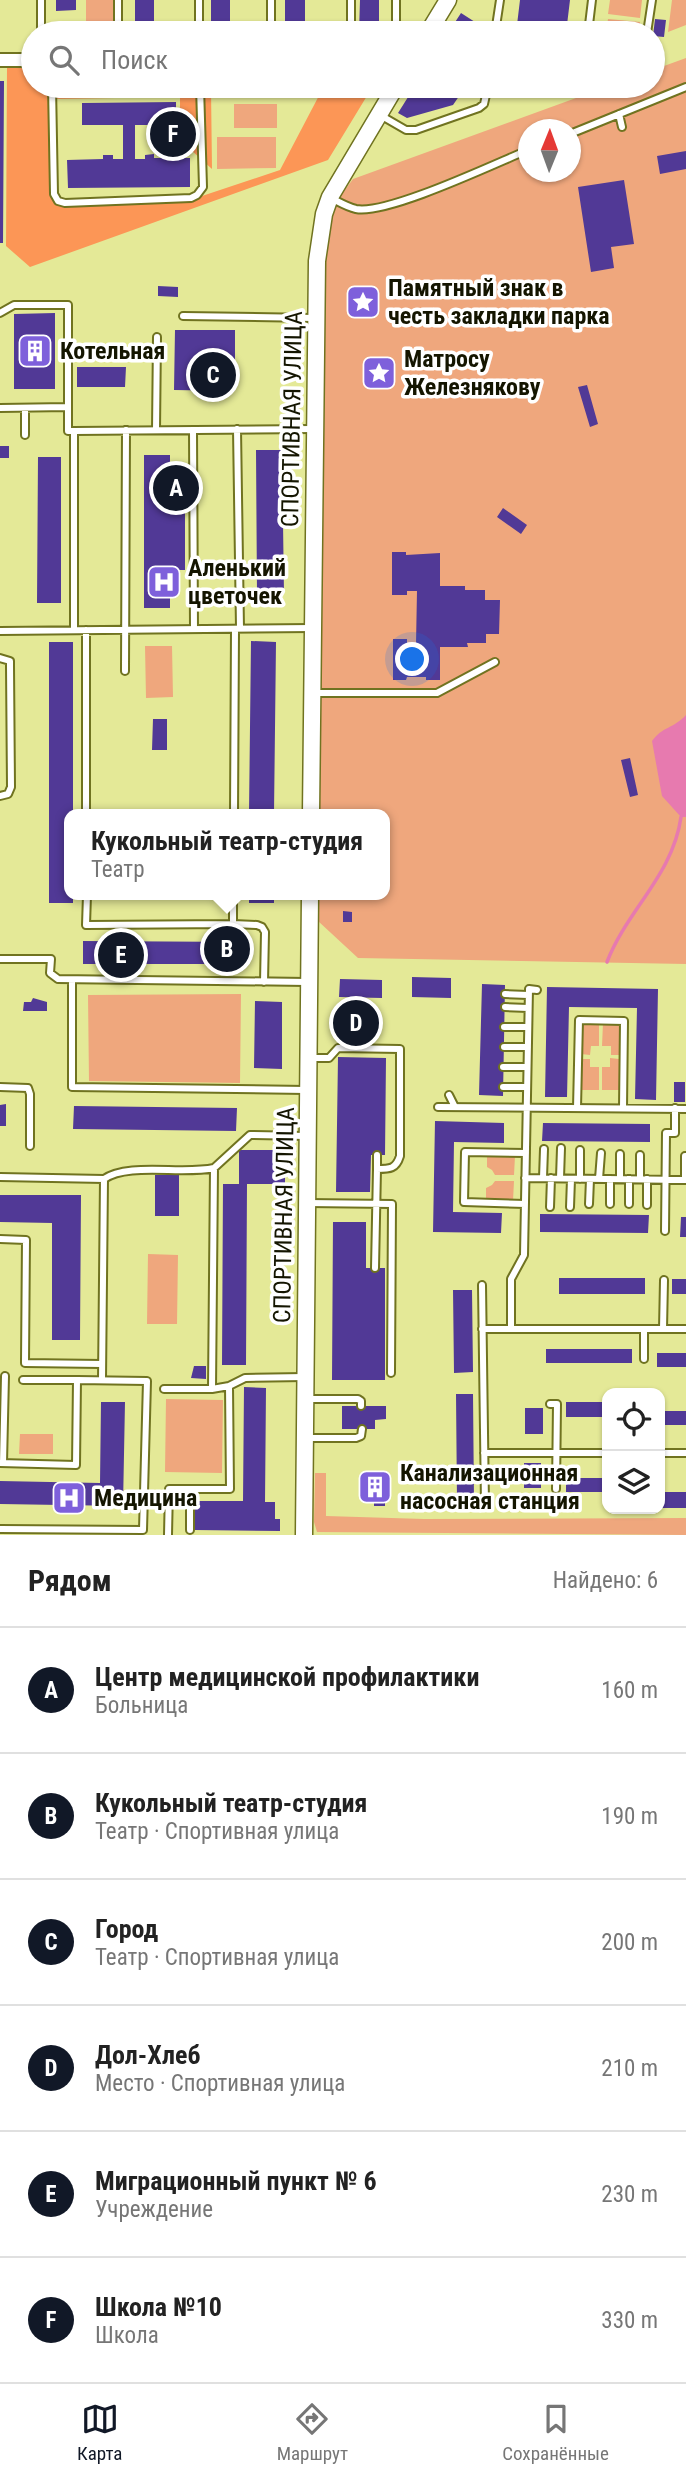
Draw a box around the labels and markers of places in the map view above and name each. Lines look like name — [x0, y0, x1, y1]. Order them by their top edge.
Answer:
pin: F — [150, 108, 196, 160]
place label: Памятный знак в честь закладки парка — [388, 274, 610, 330]
place icon: Памятный знак в честь закладки парка — [344, 283, 382, 321]
building icon: Котельная — [16, 332, 54, 370]
place label: Котельная — [60, 337, 165, 365]
place label: Матросу Железнякову — [404, 345, 541, 401]
pin: C — [190, 349, 236, 401]
place icon: Матросу Железнякову — [360, 354, 398, 392]
pin: A — [153, 462, 199, 514]
place label: Аленький цветочек — [188, 554, 286, 610]
hospital icon: Аленький цветочек — [145, 563, 183, 601]
pin: B — [204, 923, 250, 975]
pin: E — [98, 929, 144, 981]
pin: D — [333, 997, 379, 1049]
place label: Канализационная насосная станция — [400, 1459, 580, 1515]
building icon: Канализационная насосная станция — [356, 1468, 394, 1506]
hospital icon: Медицина — [50, 1479, 88, 1517]
place label: Медицина — [94, 1484, 197, 1512]

